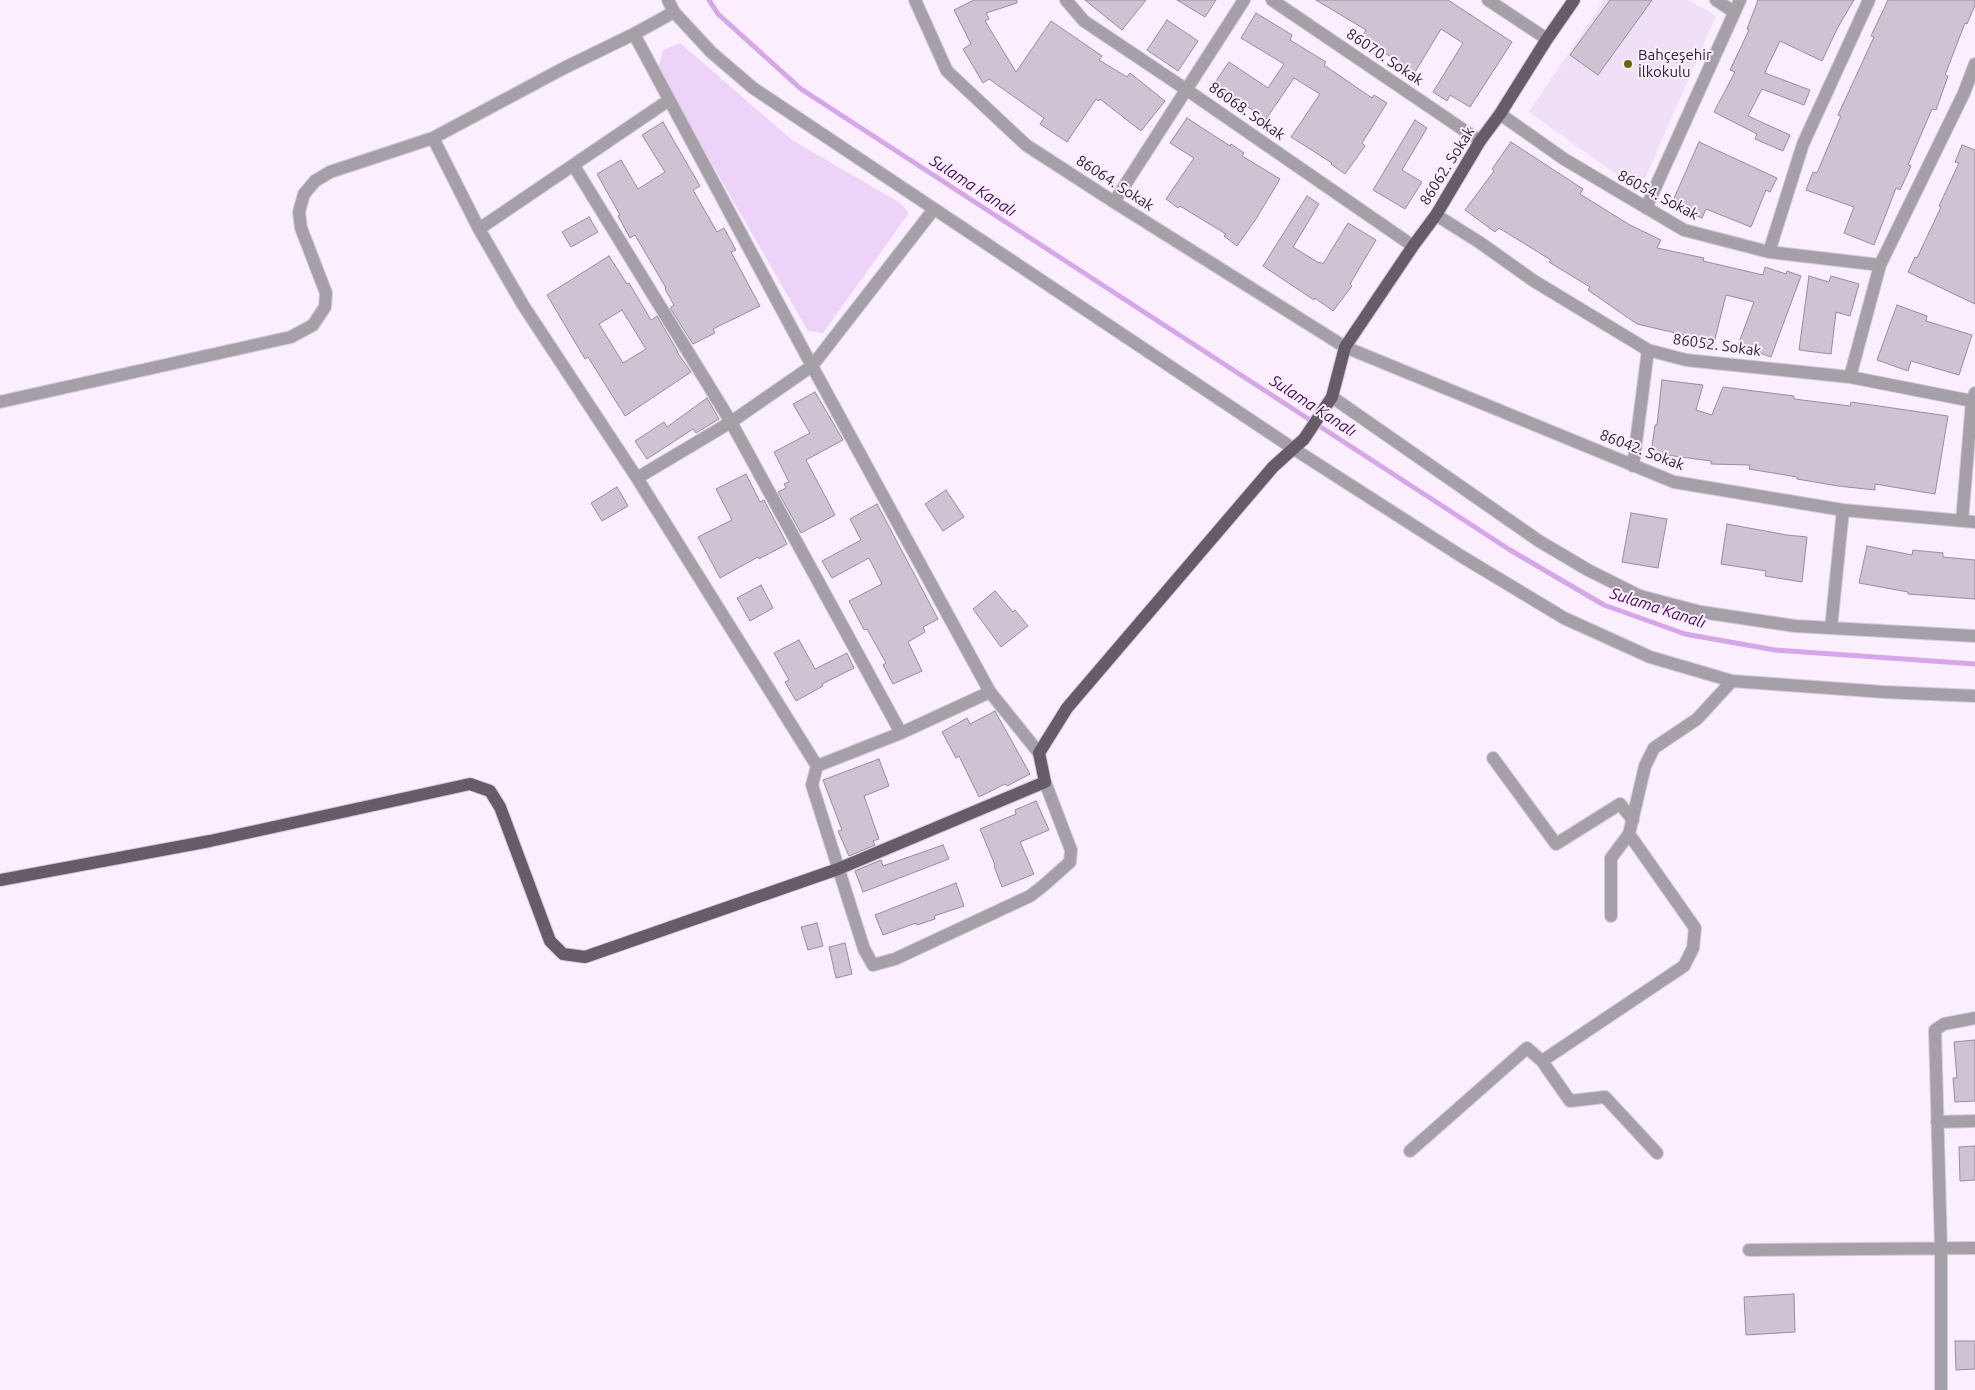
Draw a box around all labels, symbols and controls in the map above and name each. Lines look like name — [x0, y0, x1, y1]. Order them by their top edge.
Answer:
street label: 86070. Sokak — [1343, 25, 1427, 89]
place label: Bahçeşehir İlkokulu — [1638, 46, 1712, 81]
marker: Bahçeşehir İlkokulu — [1622, 58, 1634, 70]
street label: 86068. Sokak — [1205, 78, 1289, 144]
street label: 86062. Sokak — [1416, 124, 1478, 208]
water label: Sulama Kanalı — [926, 151, 1020, 221]
street label: 86064. Sokak — [1073, 151, 1157, 215]
street label: 86054. Sokak — [1615, 166, 1701, 224]
street label: 86052. Sokak — [1672, 330, 1762, 360]
water label: Sulama Kanalı — [1266, 371, 1360, 441]
street label: 86042. Sokak — [1597, 426, 1687, 474]
water label: Sulama Kanalı — [1608, 584, 1708, 632]

